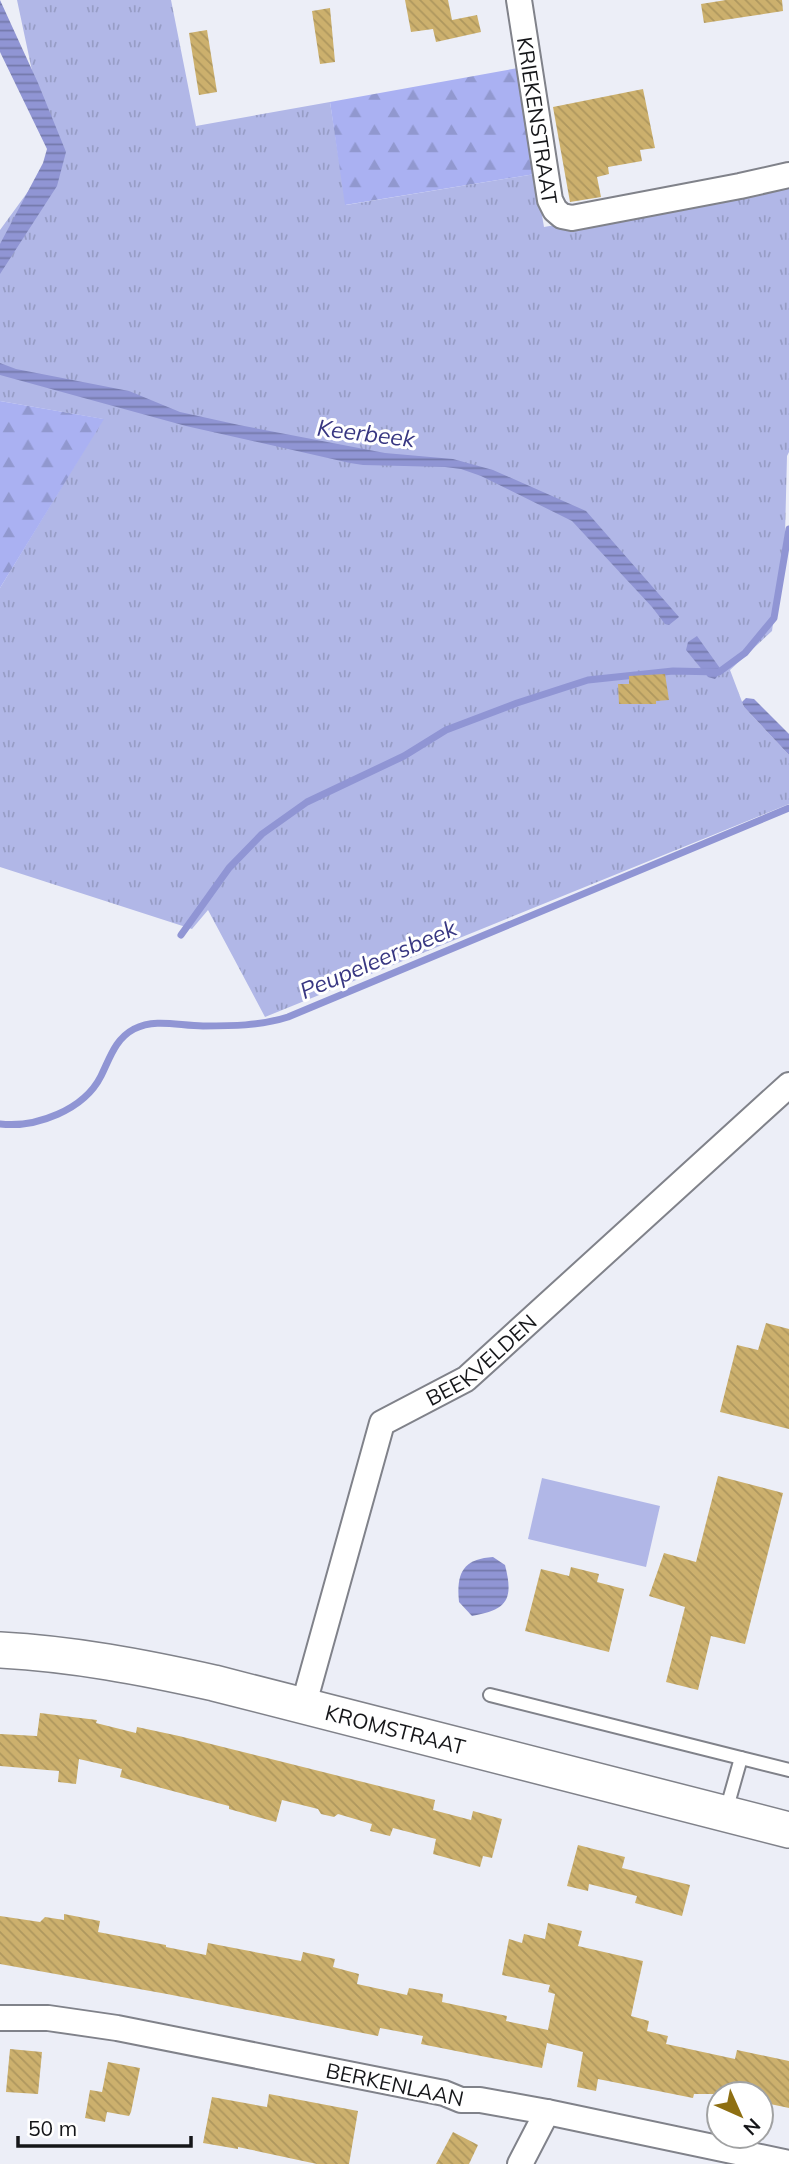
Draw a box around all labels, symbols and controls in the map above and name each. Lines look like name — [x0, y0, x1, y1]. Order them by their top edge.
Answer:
street label: KRIEKENSTRAAT — [512, 35, 564, 206]
water label: Keerbeek — [315, 413, 418, 454]
water label: Peupeleersbeek — [295, 913, 462, 1005]
street label: BEEKVELDEN — [421, 1308, 542, 1411]
street label: KROMSTRAAT — [323, 1699, 469, 1760]
street label: BERKENLAAN — [324, 2057, 466, 2111]
north arrow — [705, 2080, 775, 2150]
scale bar — [18, 2104, 191, 2148]
text: N — [738, 2113, 766, 2141]
text: 50 m — [28, 2115, 77, 2141]

